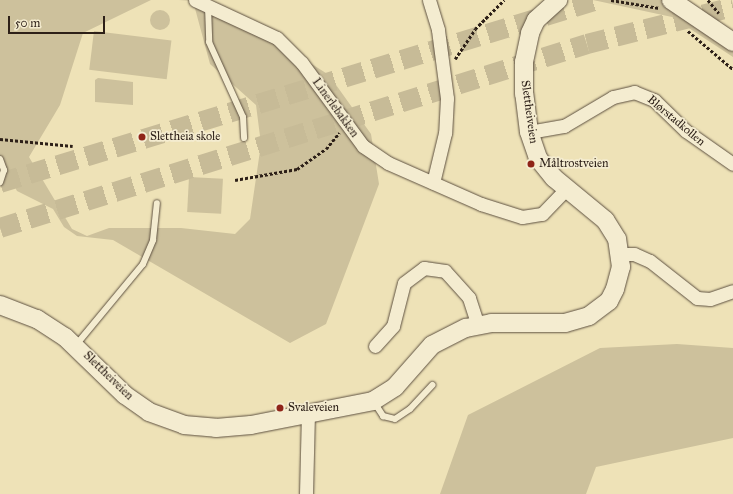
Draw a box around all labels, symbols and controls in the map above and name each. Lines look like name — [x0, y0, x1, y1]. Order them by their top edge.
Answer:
scale bar — [10, 8, 107, 34]
text: 50 m — [15, 16, 40, 30]
street label: Linerlebakken — [309, 76, 361, 140]
street label: Slettheiveien — [517, 79, 541, 145]
street label: Blørstadkollen — [644, 93, 708, 149]
place label: Slettheia skole — [150, 130, 220, 144]
marker: Slettheia skole — [137, 132, 147, 142]
place label: Måltrostveien — [539, 157, 608, 171]
marker: Måltrostveien — [526, 159, 536, 169]
street label: Slettheiveien — [80, 349, 136, 403]
place label: Svaleveien — [288, 401, 339, 415]
marker: Svaleveien — [275, 403, 285, 413]

